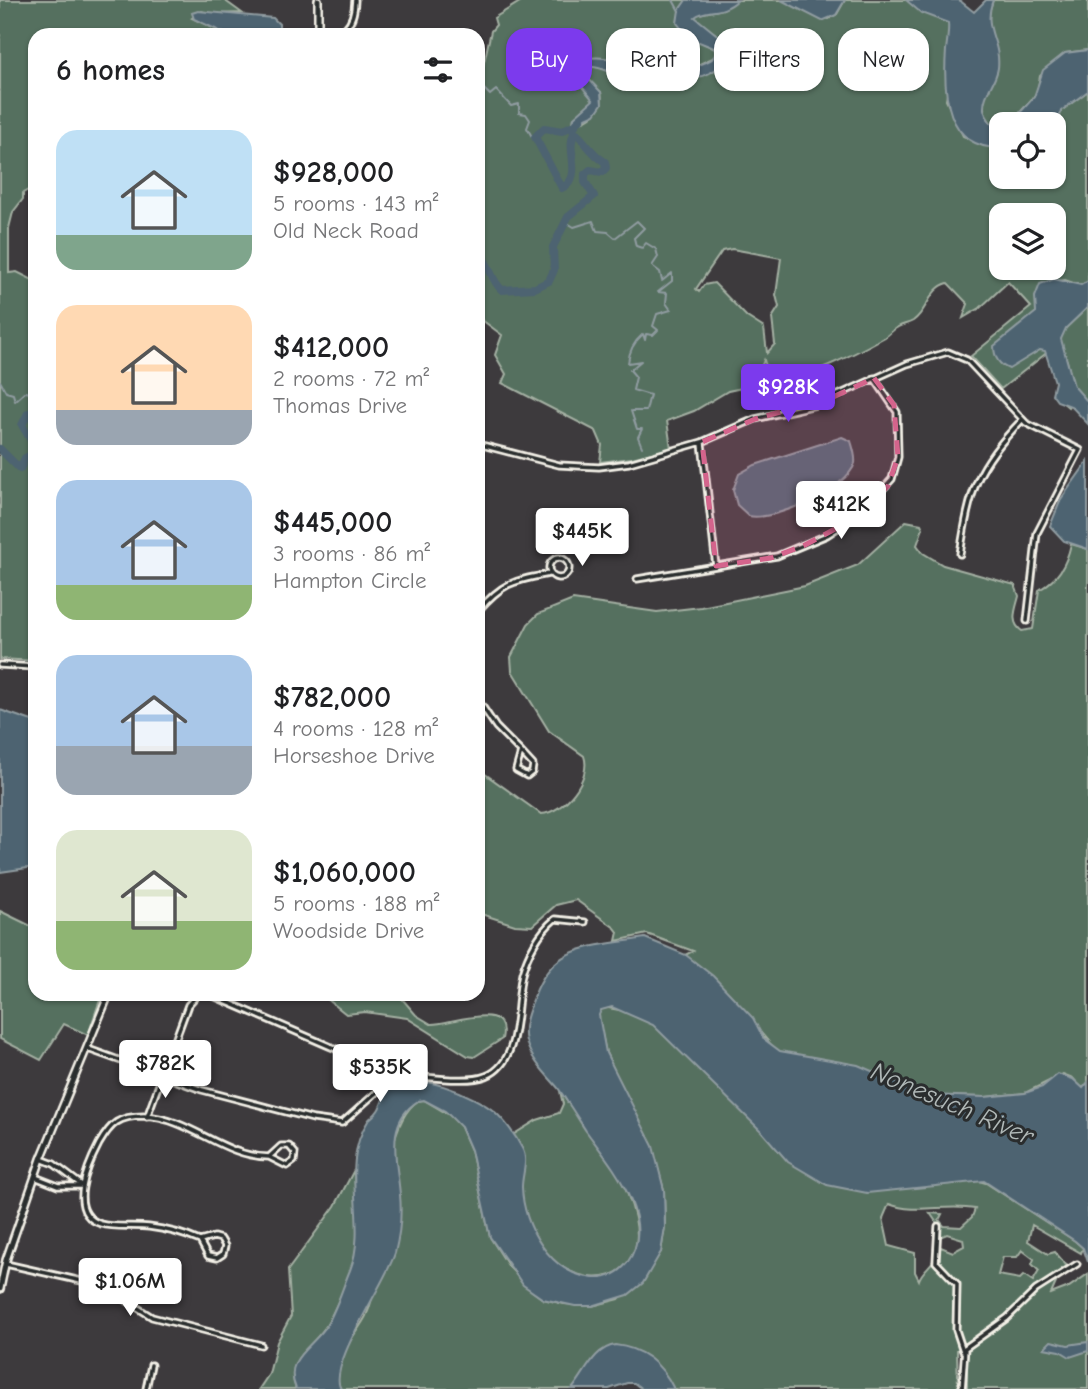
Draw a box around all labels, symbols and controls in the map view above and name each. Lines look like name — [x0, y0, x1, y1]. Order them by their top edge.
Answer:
chip: Buy — [506, 28, 592, 91]
chip: Rent — [606, 28, 700, 91]
chip: Filters — [714, 28, 824, 91]
chip: New — [838, 28, 929, 91]
icon: filters — [419, 51, 457, 89]
text: 6 homes — [56, 53, 165, 88]
map controls — [989, 112, 1066, 280]
button: locate — [989, 112, 1066, 189]
text: $928,000 — [273, 155, 394, 190]
icon: home — [112, 158, 196, 242]
text: 5 rooms · 143 m² — [273, 190, 439, 217]
button: layers — [989, 203, 1066, 280]
text: Old Neck Road — [273, 217, 419, 244]
text: $412,000 — [273, 330, 389, 365]
icon: home — [112, 333, 196, 417]
pin: $928K — [739, 364, 837, 424]
text: 2 rooms · 72 m² — [273, 365, 429, 392]
text: $928K — [757, 373, 819, 400]
text: Thomas Drive — [273, 392, 407, 419]
pin: $412K — [792, 482, 890, 541]
text: $412K — [812, 490, 870, 517]
text: $445,000 — [273, 505, 392, 540]
icon: home — [112, 508, 196, 592]
pin: $445K — [533, 508, 631, 568]
text: $445K — [552, 517, 612, 544]
text: 3 rooms · 86 m² — [273, 540, 430, 567]
text: Hampton Circle — [273, 567, 426, 594]
text: $782,000 — [273, 680, 391, 715]
icon: home — [112, 683, 196, 767]
text: 4 rooms · 128 m² — [273, 715, 438, 742]
text: Horseshoe Drive — [273, 742, 435, 769]
text: $1,060,000 — [273, 855, 416, 890]
icon: home — [112, 858, 196, 942]
text: 5 rooms · 188 m² — [273, 890, 439, 917]
text: Woodside Drive — [273, 917, 424, 944]
pin: $782K — [116, 1040, 214, 1100]
pin: $535K — [331, 1044, 429, 1104]
text: $782K — [135, 1049, 195, 1076]
text: $535K — [349, 1053, 411, 1080]
water label: Nonesuch River — [866, 1056, 1039, 1152]
pin: $1.06M — [73, 1258, 187, 1318]
text: $1.06M — [95, 1267, 165, 1294]

